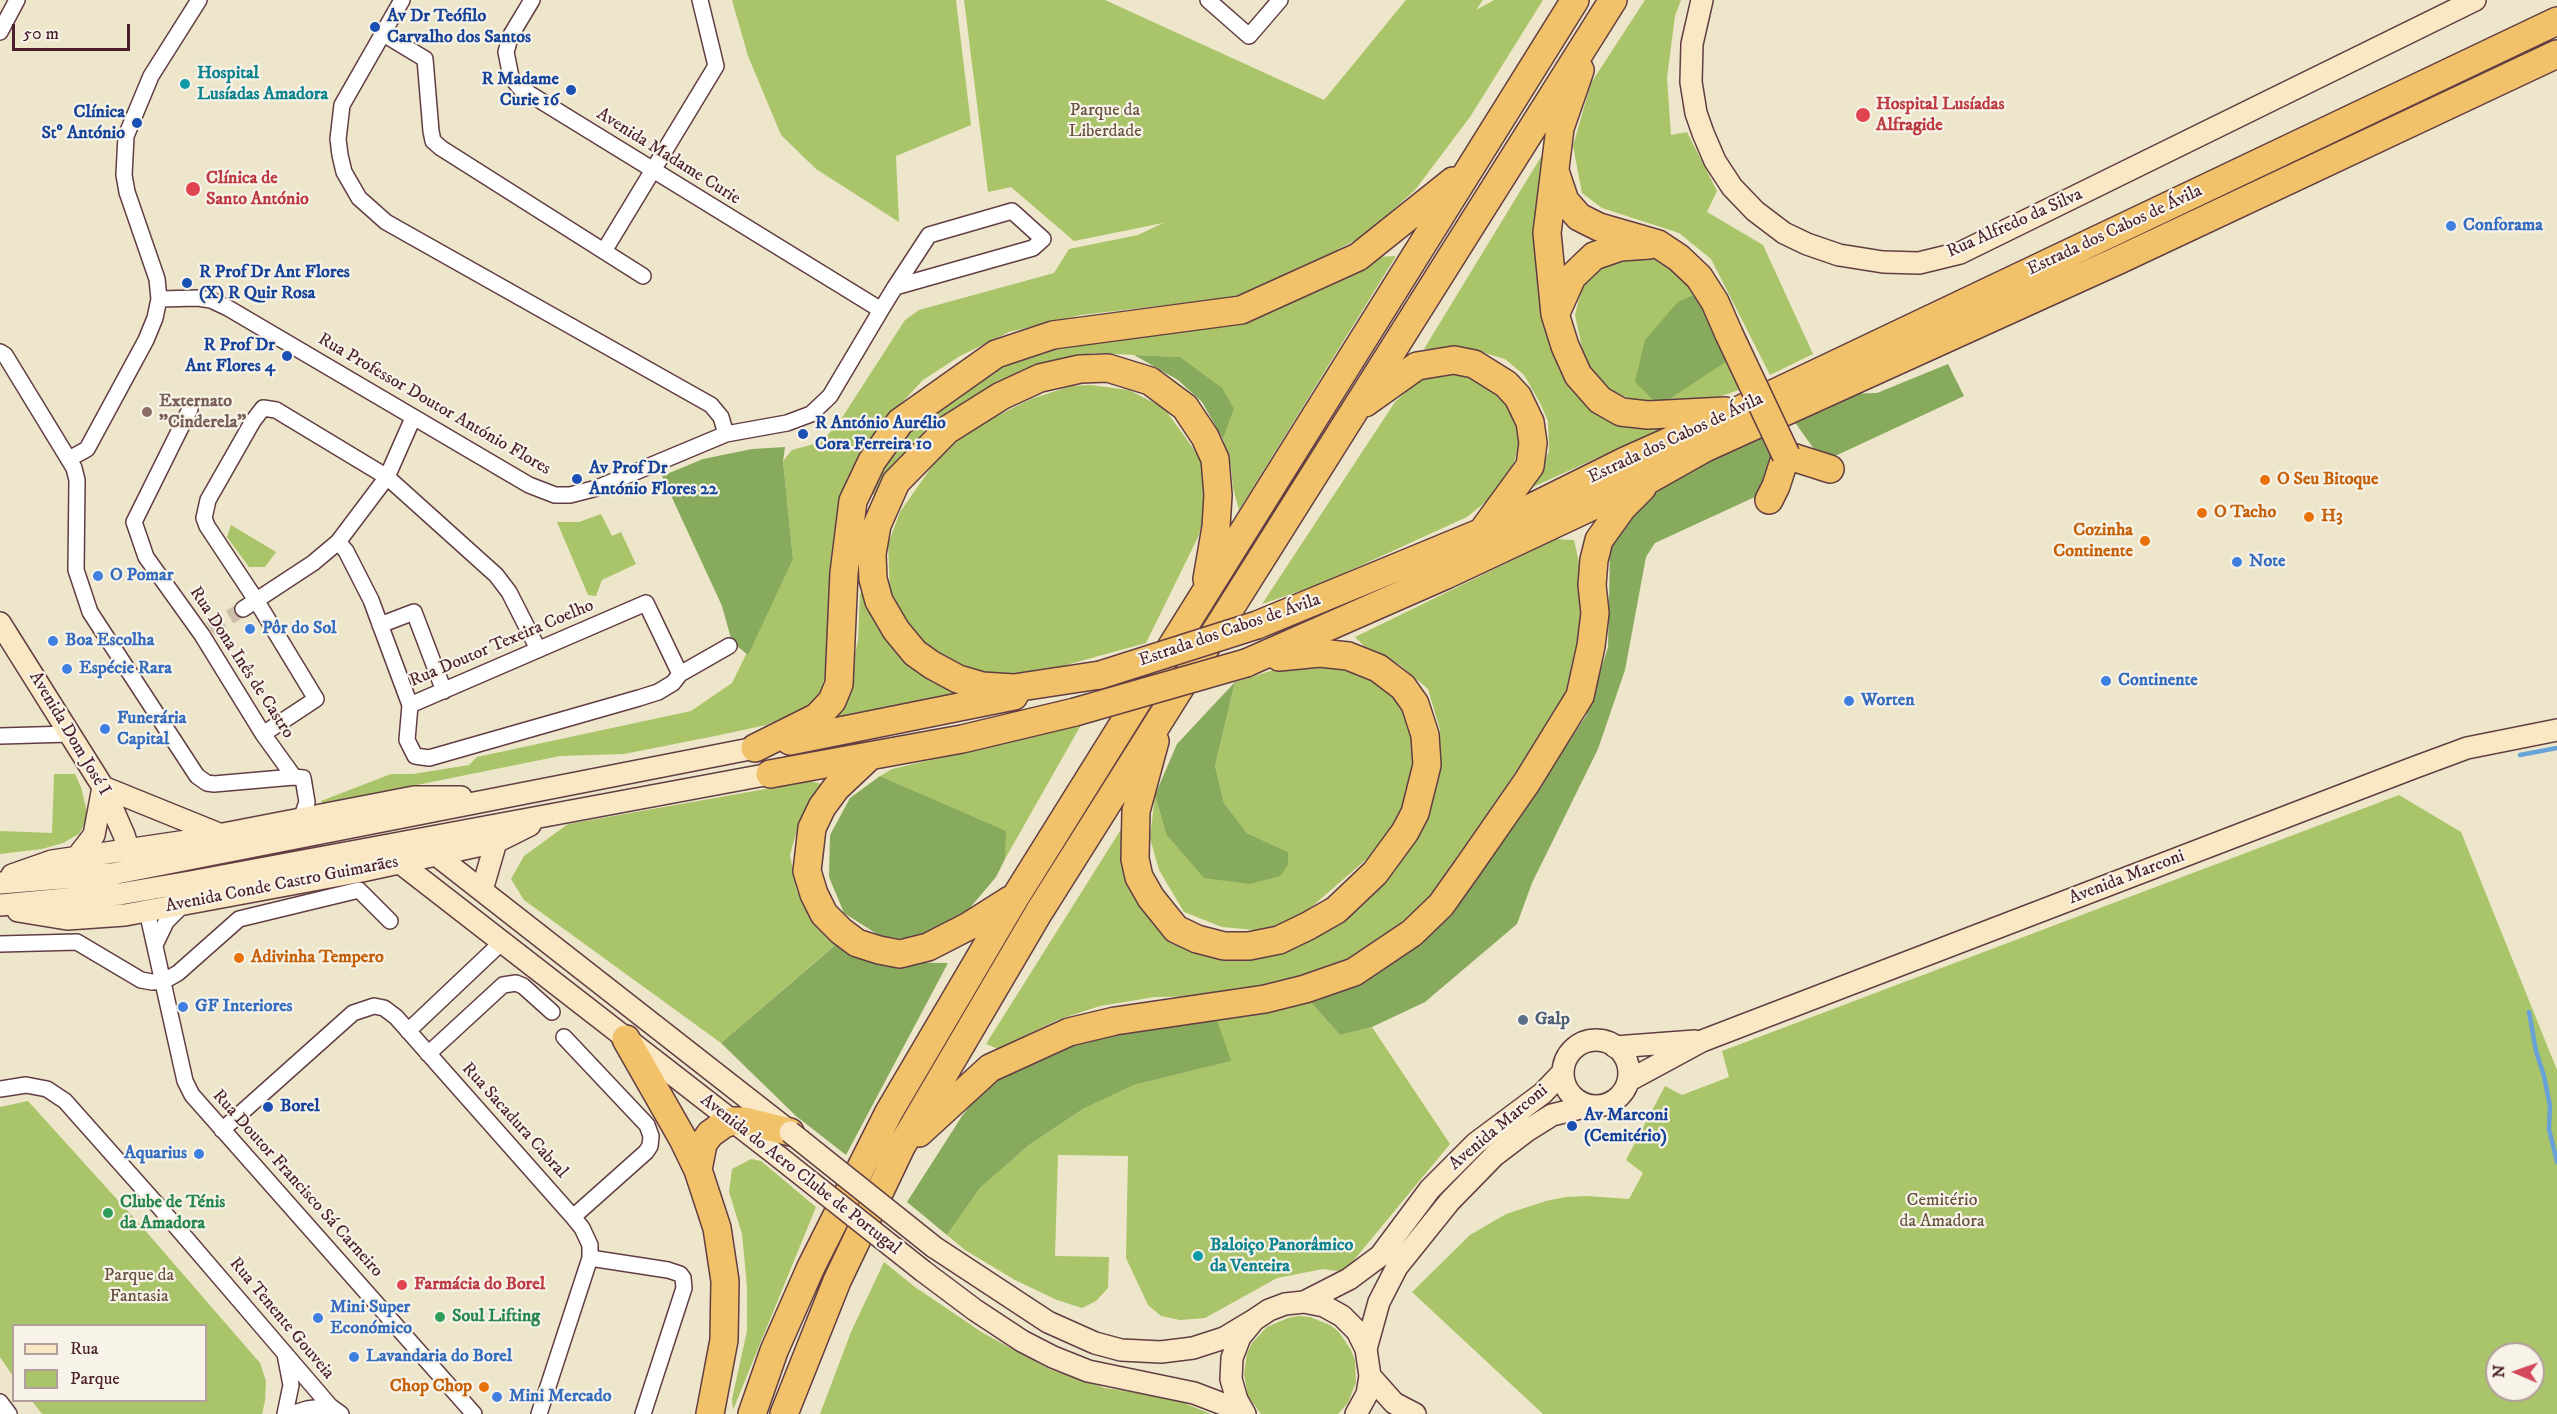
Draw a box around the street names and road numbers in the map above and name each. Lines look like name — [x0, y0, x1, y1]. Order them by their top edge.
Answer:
street label: Avenida Madame Curie — [592, 104, 744, 210]
street label: Estrada dos Cabos de Ávila — [2024, 181, 2206, 281]
street label: Rua Alfredo da Silva — [1944, 184, 2086, 264]
street label: Rua Professor Doutor António Flores — [314, 329, 554, 481]
street label: Estrada dos Cabos de Ávila — [1585, 389, 1767, 489]
street label: Rua Dona Inês de Castro — [184, 583, 298, 743]
street label: Estrada dos Cabos de Ávila — [1136, 590, 1324, 672]
street label: Rua Doutor Texeira Coelho — [407, 595, 597, 693]
street label: Avenida Dom José I — [23, 668, 115, 800]
street label: Avenida Marconi — [2066, 846, 2188, 910]
street label: Avenida Conde Castro Guimarães — [164, 852, 400, 918]
street label: Rua Sacadura Cabral — [456, 1059, 572, 1183]
street label: Avenida Marconi — [1445, 1080, 1553, 1176]
street label: Rua Doutor Francisco Sá Carneiro — [207, 1086, 387, 1282]
street label: Avenida do Aero Clube de Portugal — [695, 1090, 905, 1260]
street label: Rua Tenente Gouveia — [224, 1254, 338, 1384]

